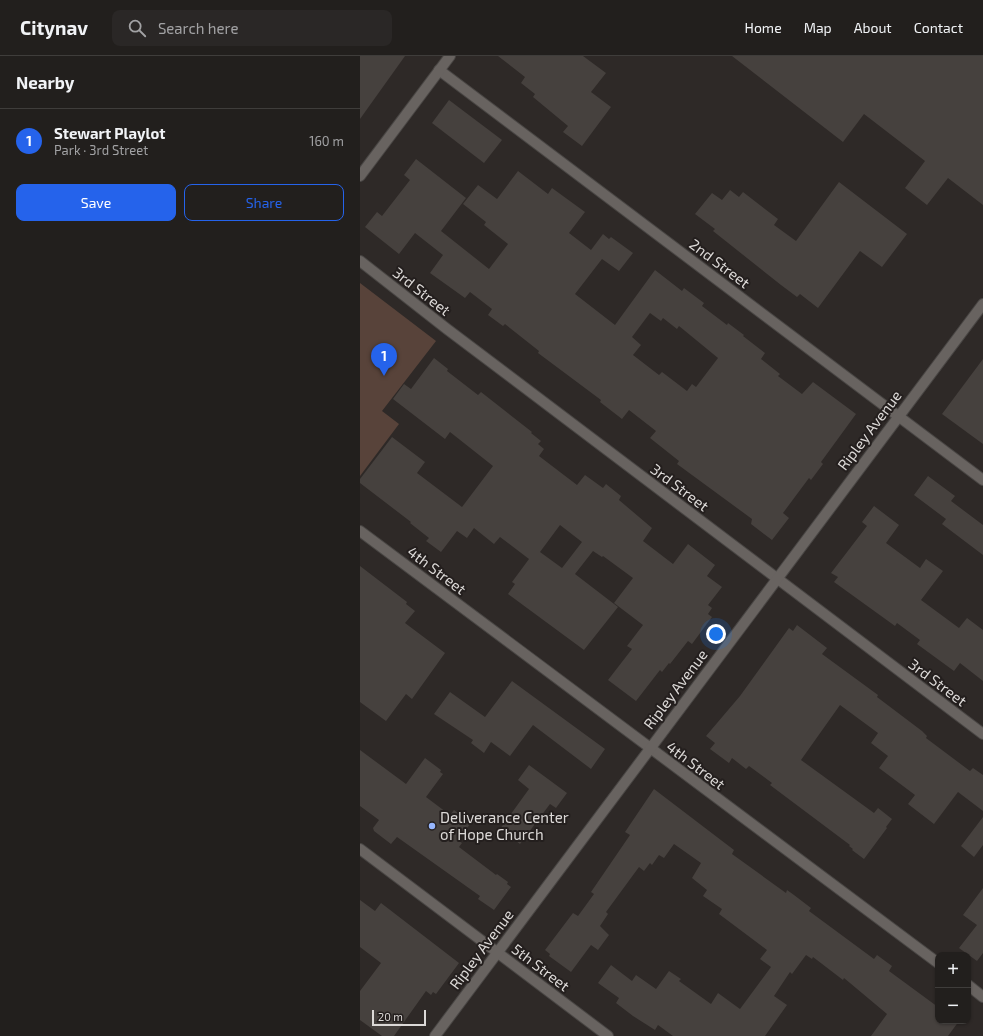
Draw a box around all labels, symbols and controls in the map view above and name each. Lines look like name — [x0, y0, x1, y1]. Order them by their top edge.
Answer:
search box — [112, 10, 392, 46]
text: Citynav — [20, 16, 88, 39]
icon: search — [126, 17, 148, 39]
text: Search here — [158, 19, 238, 37]
text: Home — [745, 19, 782, 36]
text: Map — [804, 19, 832, 36]
text: About — [854, 19, 892, 36]
text: Contact — [914, 19, 963, 36]
text: Nearby — [16, 72, 74, 92]
text: Stewart Playlot — [54, 124, 165, 142]
text: 1 — [26, 133, 32, 149]
text: 160 m — [309, 133, 344, 149]
text: Park · 3rd Street — [54, 142, 148, 158]
button: Save — [16, 184, 176, 221]
button: Share — [184, 184, 344, 221]
street label: 2nd Street — [686, 235, 754, 292]
street label: 3rd Street — [390, 263, 454, 319]
pin: 1 — [371, 343, 397, 376]
street label: Ripley Avenue — [833, 387, 905, 473]
street label: 3rd Street — [647, 459, 713, 515]
street label: 4th Street — [404, 542, 470, 598]
your location — [706, 624, 726, 644]
street label: Ripley Avenue — [639, 646, 711, 732]
street label: 3rd Street — [905, 654, 971, 710]
street label: 4th Street — [663, 737, 729, 793]
place label: Deliverance Center of Hope Church — [440, 808, 569, 843]
marker: Deliverance Center of Hope Church — [427, 821, 437, 831]
street label: Ripley Avenue — [445, 906, 517, 992]
street label: 5th Street — [509, 939, 574, 995]
map controls — [935, 952, 971, 1024]
button: + — [935, 952, 971, 988]
button: − — [935, 988, 971, 1024]
scale bar — [372, 1008, 426, 1027]
text: 20 m — [378, 1010, 403, 1023]

